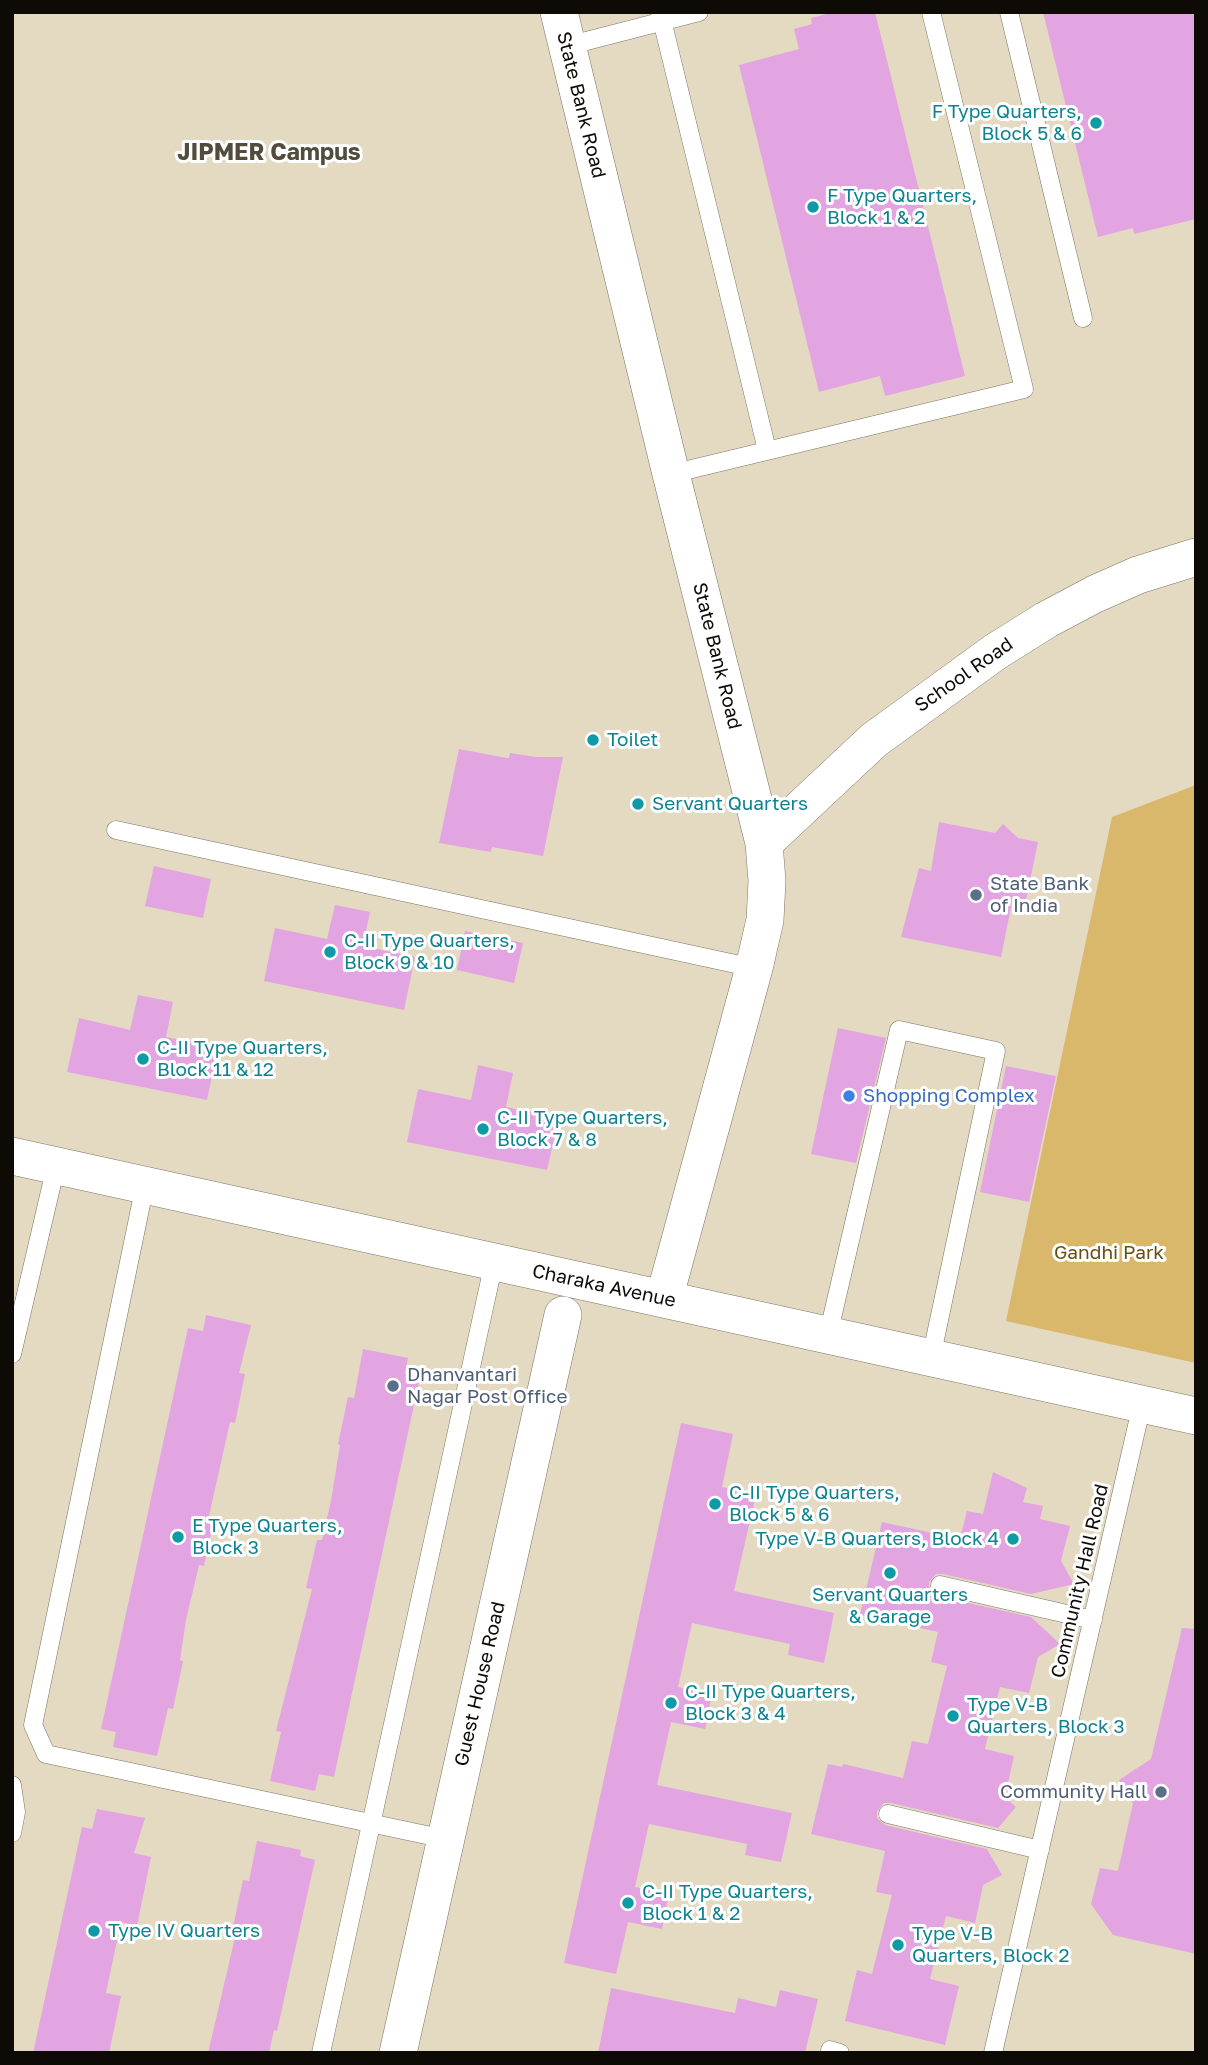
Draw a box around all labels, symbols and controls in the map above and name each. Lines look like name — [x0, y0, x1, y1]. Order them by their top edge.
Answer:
street label: State Bank Road — [552, 29, 610, 181]
place label: F Type Quarters, Block 5 & 6 — [932, 101, 1082, 145]
marker: F Type Quarters, Block 5 & 6 — [1088, 115, 1104, 131]
district label: JIPMER Campus — [177, 139, 361, 167]
place label: F Type Quarters, Block 1 & 2 — [827, 185, 977, 229]
marker: F Type Quarters, Block 1 & 2 — [805, 199, 821, 215]
street label: State Bank Road — [688, 580, 746, 732]
street label: School Road — [911, 633, 1017, 717]
place label: Toilet — [607, 729, 658, 751]
marker: Toilet — [585, 732, 601, 748]
place label: Servant Quarters — [652, 793, 808, 815]
marker: Servant Quarters — [630, 796, 646, 812]
place label: State Bank of India — [990, 873, 1089, 917]
marker: State Bank of India — [968, 887, 984, 903]
place label: C-II Type Quarters, Block 9 & 10 — [344, 930, 515, 974]
marker: C-II Type Quarters, Block 9 & 10 — [322, 944, 338, 960]
place label: C-II Type Quarters, Block 11 & 12 — [157, 1037, 328, 1081]
marker: C-II Type Quarters, Block 11 & 12 — [135, 1051, 151, 1067]
place label: Shopping Complex — [863, 1085, 1035, 1107]
marker: Shopping Complex — [841, 1088, 857, 1104]
place label: C-II Type Quarters, Block 7 & 8 — [497, 1107, 668, 1151]
marker: C-II Type Quarters, Block 7 & 8 — [475, 1121, 491, 1137]
park label: Gandhi Park — [1054, 1242, 1164, 1264]
street label: Charaka Avenue — [530, 1260, 678, 1312]
place label: Dhanvantari Nagar Post Office — [407, 1364, 567, 1408]
marker: Dhanvantari Nagar Post Office — [385, 1378, 401, 1394]
place label: C-II Type Quarters, Block 5 & 6 — [729, 1482, 900, 1526]
street label: Community Hall Road — [1047, 1482, 1113, 1680]
marker: C-II Type Quarters, Block 5 & 6 — [707, 1496, 723, 1512]
place label: E Type Quarters, Block 3 — [192, 1515, 343, 1559]
place label: Type V-B Quarters, Block 4 — [755, 1528, 999, 1550]
marker: E Type Quarters, Block 3 — [170, 1529, 186, 1545]
marker: Type V-B Quarters, Block 4 — [1005, 1531, 1021, 1547]
marker: Servant Quarters & Garage — [882, 1565, 898, 1581]
place label: Servant Quarters & Garage — [812, 1584, 968, 1628]
street label: Guest House Road — [450, 1600, 510, 1768]
place label: C-II Type Quarters, Block 3 & 4 — [685, 1681, 856, 1725]
place label: Type V-B Quarters, Block 3 — [967, 1694, 1125, 1738]
marker: C-II Type Quarters, Block 3 & 4 — [663, 1695, 679, 1711]
marker: Type V-B Quarters, Block 3 — [945, 1708, 961, 1724]
place label: Community Hall — [1000, 1781, 1147, 1803]
marker: Community Hall — [1153, 1784, 1169, 1800]
place label: C-II Type Quarters, Block 1 & 2 — [642, 1881, 813, 1925]
marker: C-II Type Quarters, Block 1 & 2 — [620, 1895, 636, 1911]
place label: Type IV Quarters — [108, 1920, 260, 1942]
marker: Type IV Quarters — [86, 1923, 102, 1939]
place label: Type V-B Quarters, Block 2 — [912, 1923, 1070, 1967]
marker: Type V-B Quarters, Block 2 — [890, 1937, 906, 1953]

